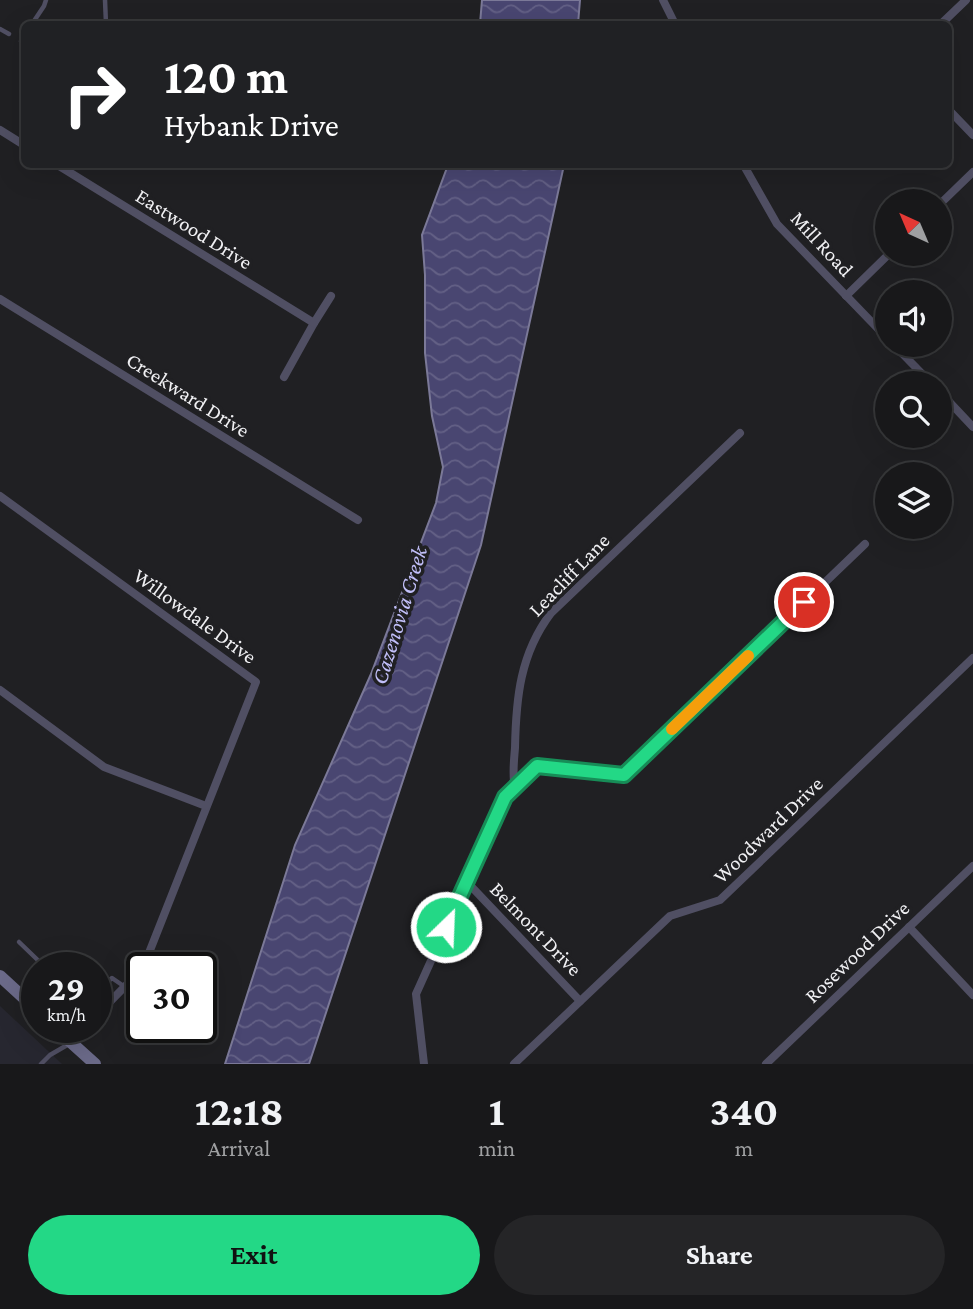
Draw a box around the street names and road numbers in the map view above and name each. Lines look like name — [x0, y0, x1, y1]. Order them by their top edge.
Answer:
street label: Eastwood Drive — [131, 184, 257, 274]
street label: Mill Road — [786, 206, 858, 282]
street label: Creekward Drive — [122, 348, 254, 442]
street label: Leacliff Lane — [524, 528, 614, 622]
street label: Willowdale Drive — [129, 563, 261, 669]
street label: Woodward Drive — [708, 772, 828, 888]
street label: Belmont Drive — [485, 877, 587, 981]
street label: Rosewood Drive — [800, 896, 914, 1008]

